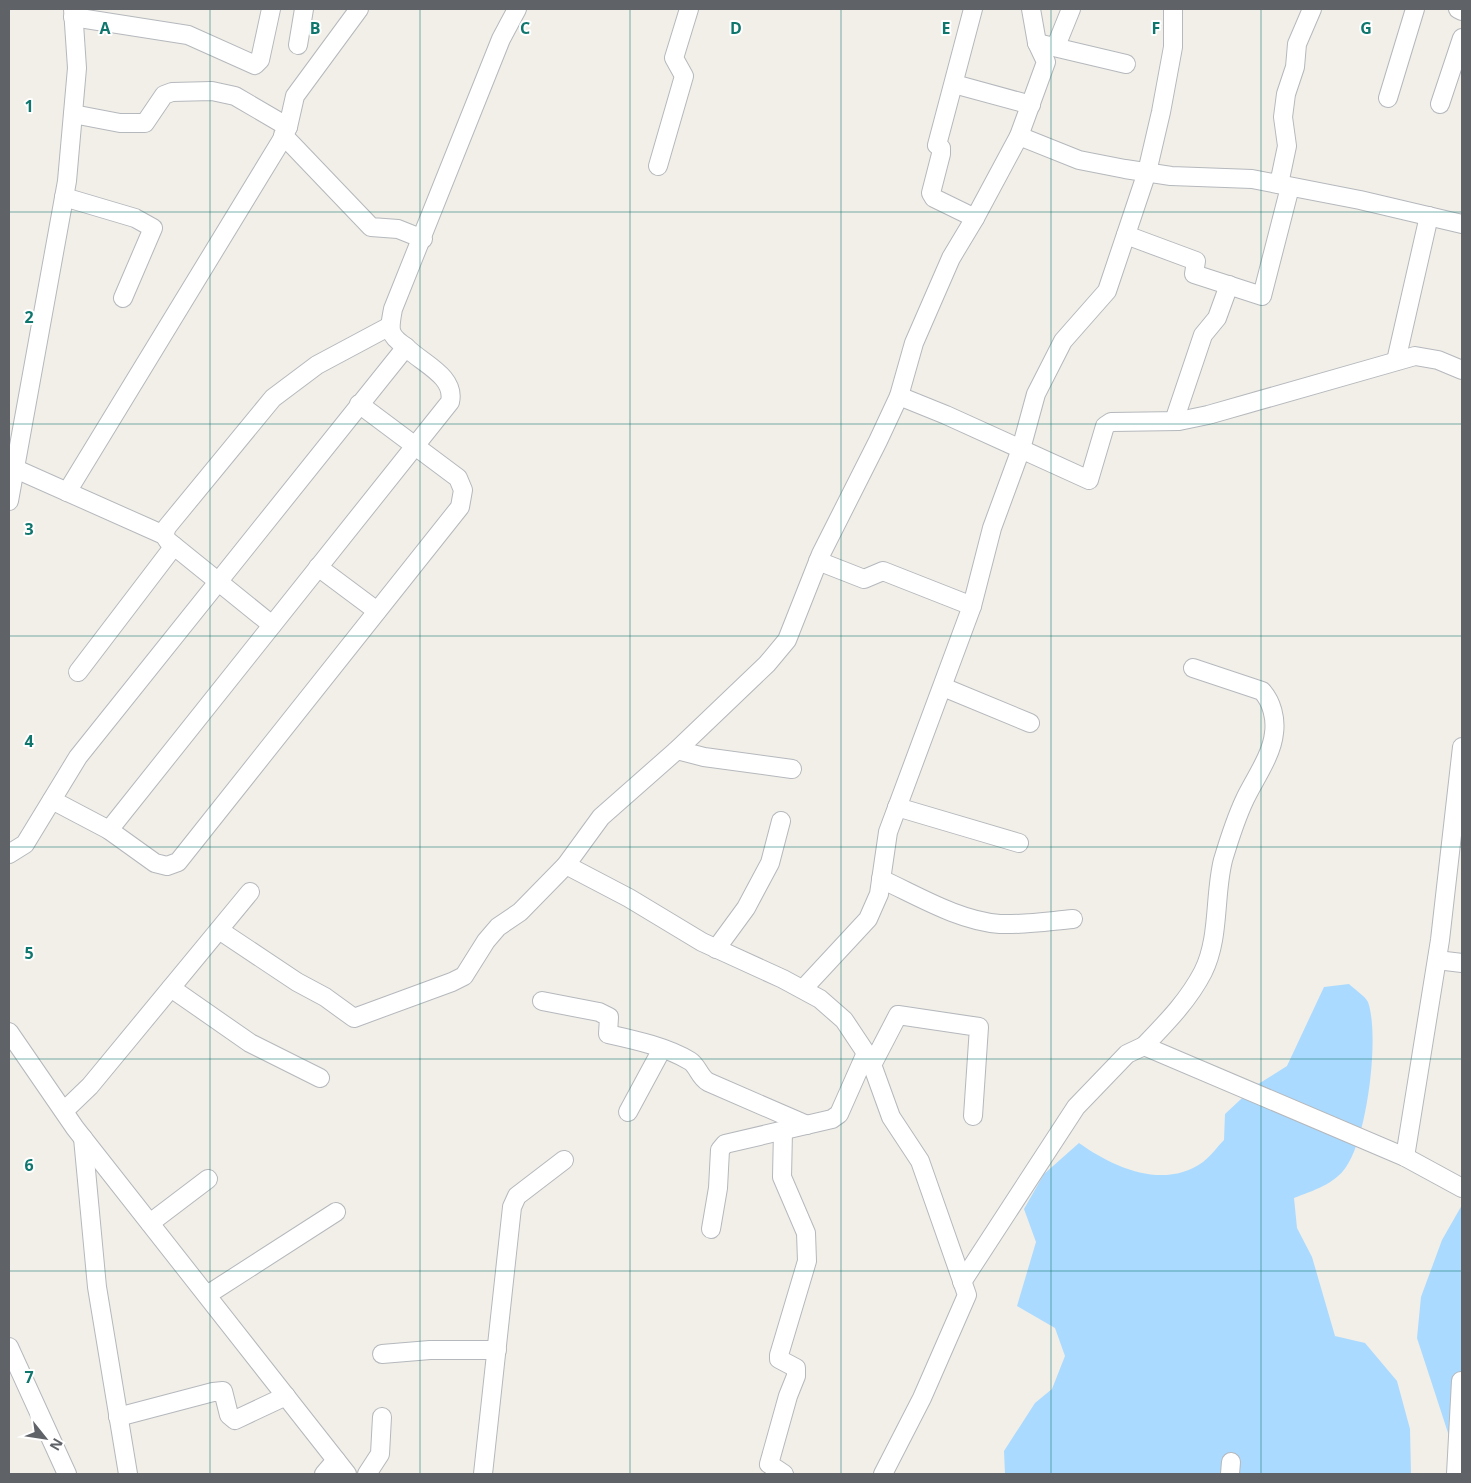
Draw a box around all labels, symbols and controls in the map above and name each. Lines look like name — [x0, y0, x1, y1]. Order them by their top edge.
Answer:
text: A — [99, 17, 111, 39]
text: B — [310, 17, 320, 39]
text: C — [520, 17, 530, 39]
text: D — [730, 17, 742, 39]
text: E — [942, 17, 951, 39]
text: F — [1152, 17, 1160, 39]
text: G — [1360, 17, 1372, 39]
text: 1 — [24, 95, 34, 117]
text: 2 — [24, 306, 34, 328]
text: 3 — [24, 518, 34, 540]
text: 4 — [24, 730, 34, 752]
text: 5 — [24, 942, 34, 964]
text: 6 — [24, 1154, 34, 1176]
text: 7 — [24, 1366, 34, 1388]
north arrow — [20, 1413, 70, 1463]
text: N — [46, 1435, 68, 1454]

